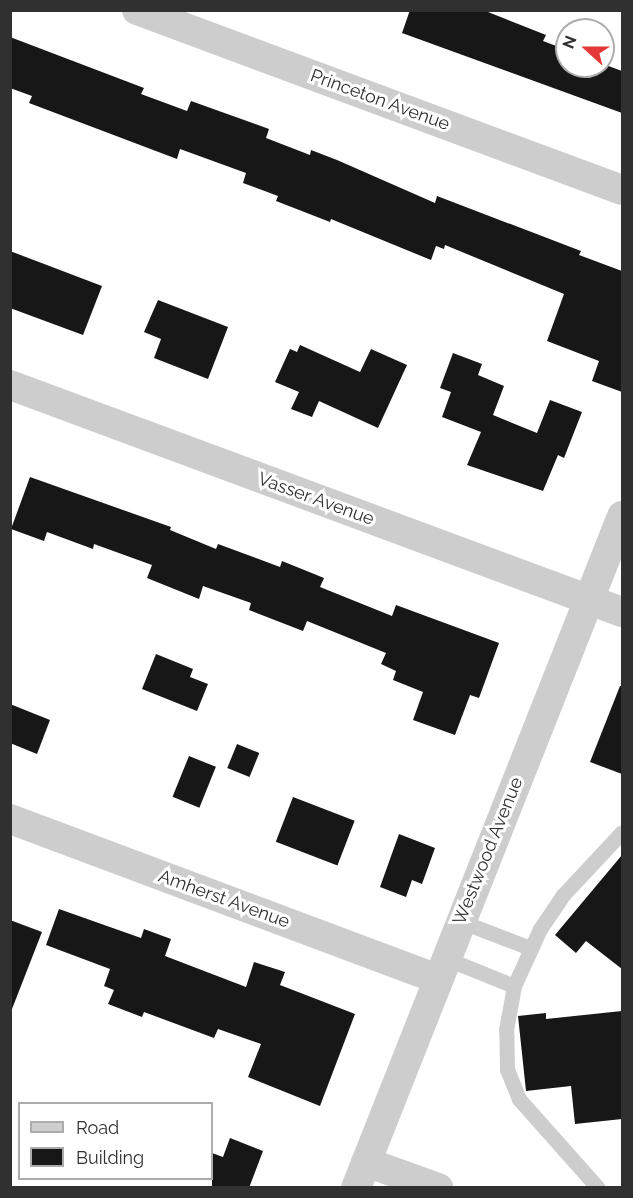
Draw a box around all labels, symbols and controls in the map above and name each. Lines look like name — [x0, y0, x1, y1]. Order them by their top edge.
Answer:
north arrow — [555, 18, 615, 78]
text: N — [559, 33, 581, 51]
street label: Princeton Avenue — [307, 65, 453, 135]
street label: Vasser Avenue — [254, 468, 378, 530]
street label: Westwood Avenue — [448, 774, 528, 928]
street label: Amherst Avenue — [155, 865, 293, 933]
legend — [18, 1102, 213, 1180]
text: Road — [76, 1117, 119, 1138]
text: Building — [76, 1147, 144, 1168]

